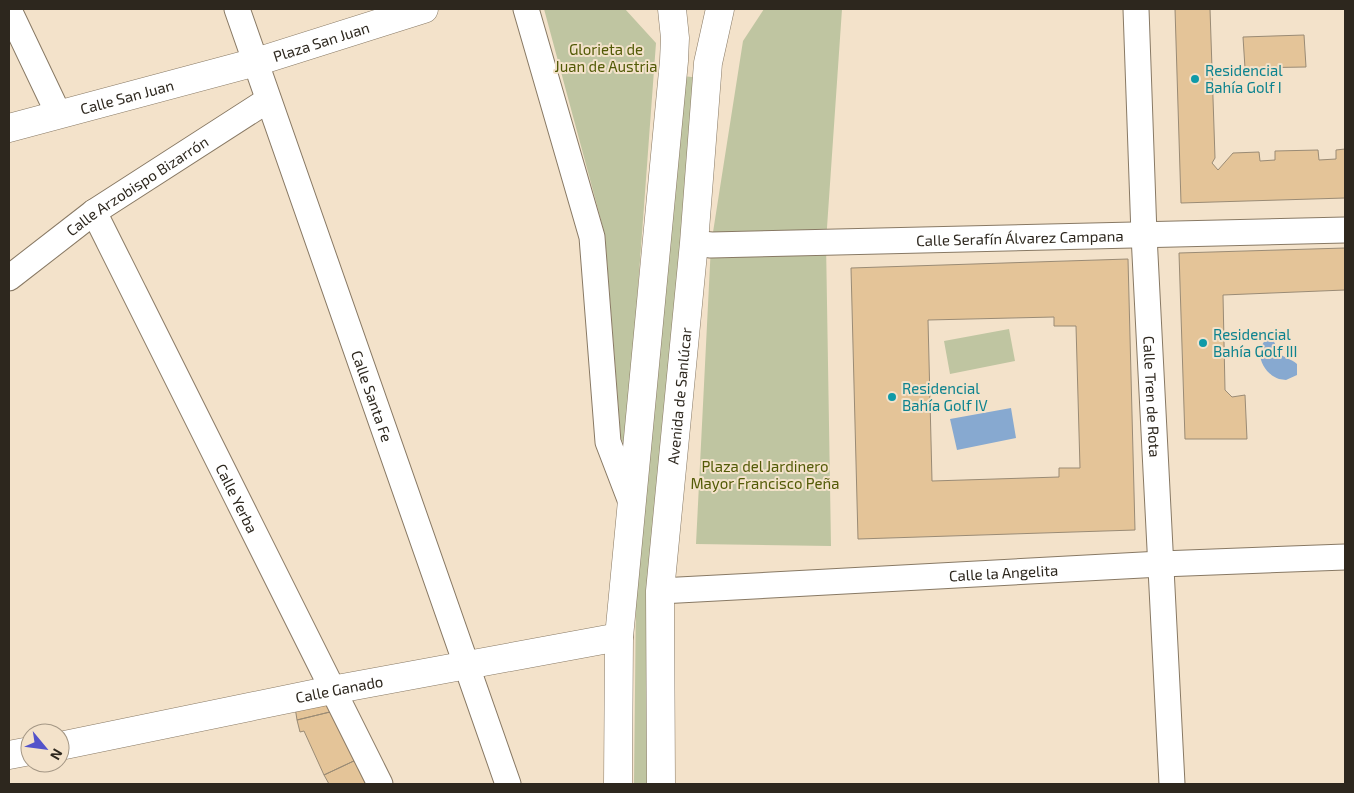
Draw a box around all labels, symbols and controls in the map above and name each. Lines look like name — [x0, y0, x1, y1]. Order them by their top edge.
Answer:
street label: Plaza San Juan — [271, 18, 372, 65]
park label: Glorieta de Juan de Austria — [555, 40, 657, 75]
place label: Residencial Bahía Golf I — [1205, 61, 1283, 96]
marker: Residencial Bahía Golf I — [1189, 73, 1201, 85]
street label: Calle San Juan — [78, 75, 176, 118]
street label: Calle Arzobispo Bizarrón — [62, 132, 211, 239]
street label: Calle Serafín Álvarez Campana — [916, 226, 1124, 249]
place label: Residencial Bahía Golf III — [1213, 325, 1297, 360]
street label: Avenida de Sanlúcar — [663, 327, 695, 465]
street label: Calle Tren de Rota — [1140, 335, 1164, 458]
marker: Residencial Bahía Golf III — [1197, 337, 1209, 349]
street label: Calle Santa Fe — [348, 348, 397, 444]
place label: Residencial Bahía Golf IV — [902, 379, 988, 414]
marker: Residencial Bahía Golf IV — [886, 391, 898, 403]
park label: Plaza del Jardinero Mayor Francisco Peña — [690, 457, 840, 492]
street label: Calle Yerba — [212, 461, 262, 536]
street label: Calle la Angelita — [948, 561, 1059, 584]
street label: Calle Ganado — [294, 672, 385, 706]
north arrow — [20, 723, 70, 773]
text: N — [47, 746, 67, 763]

